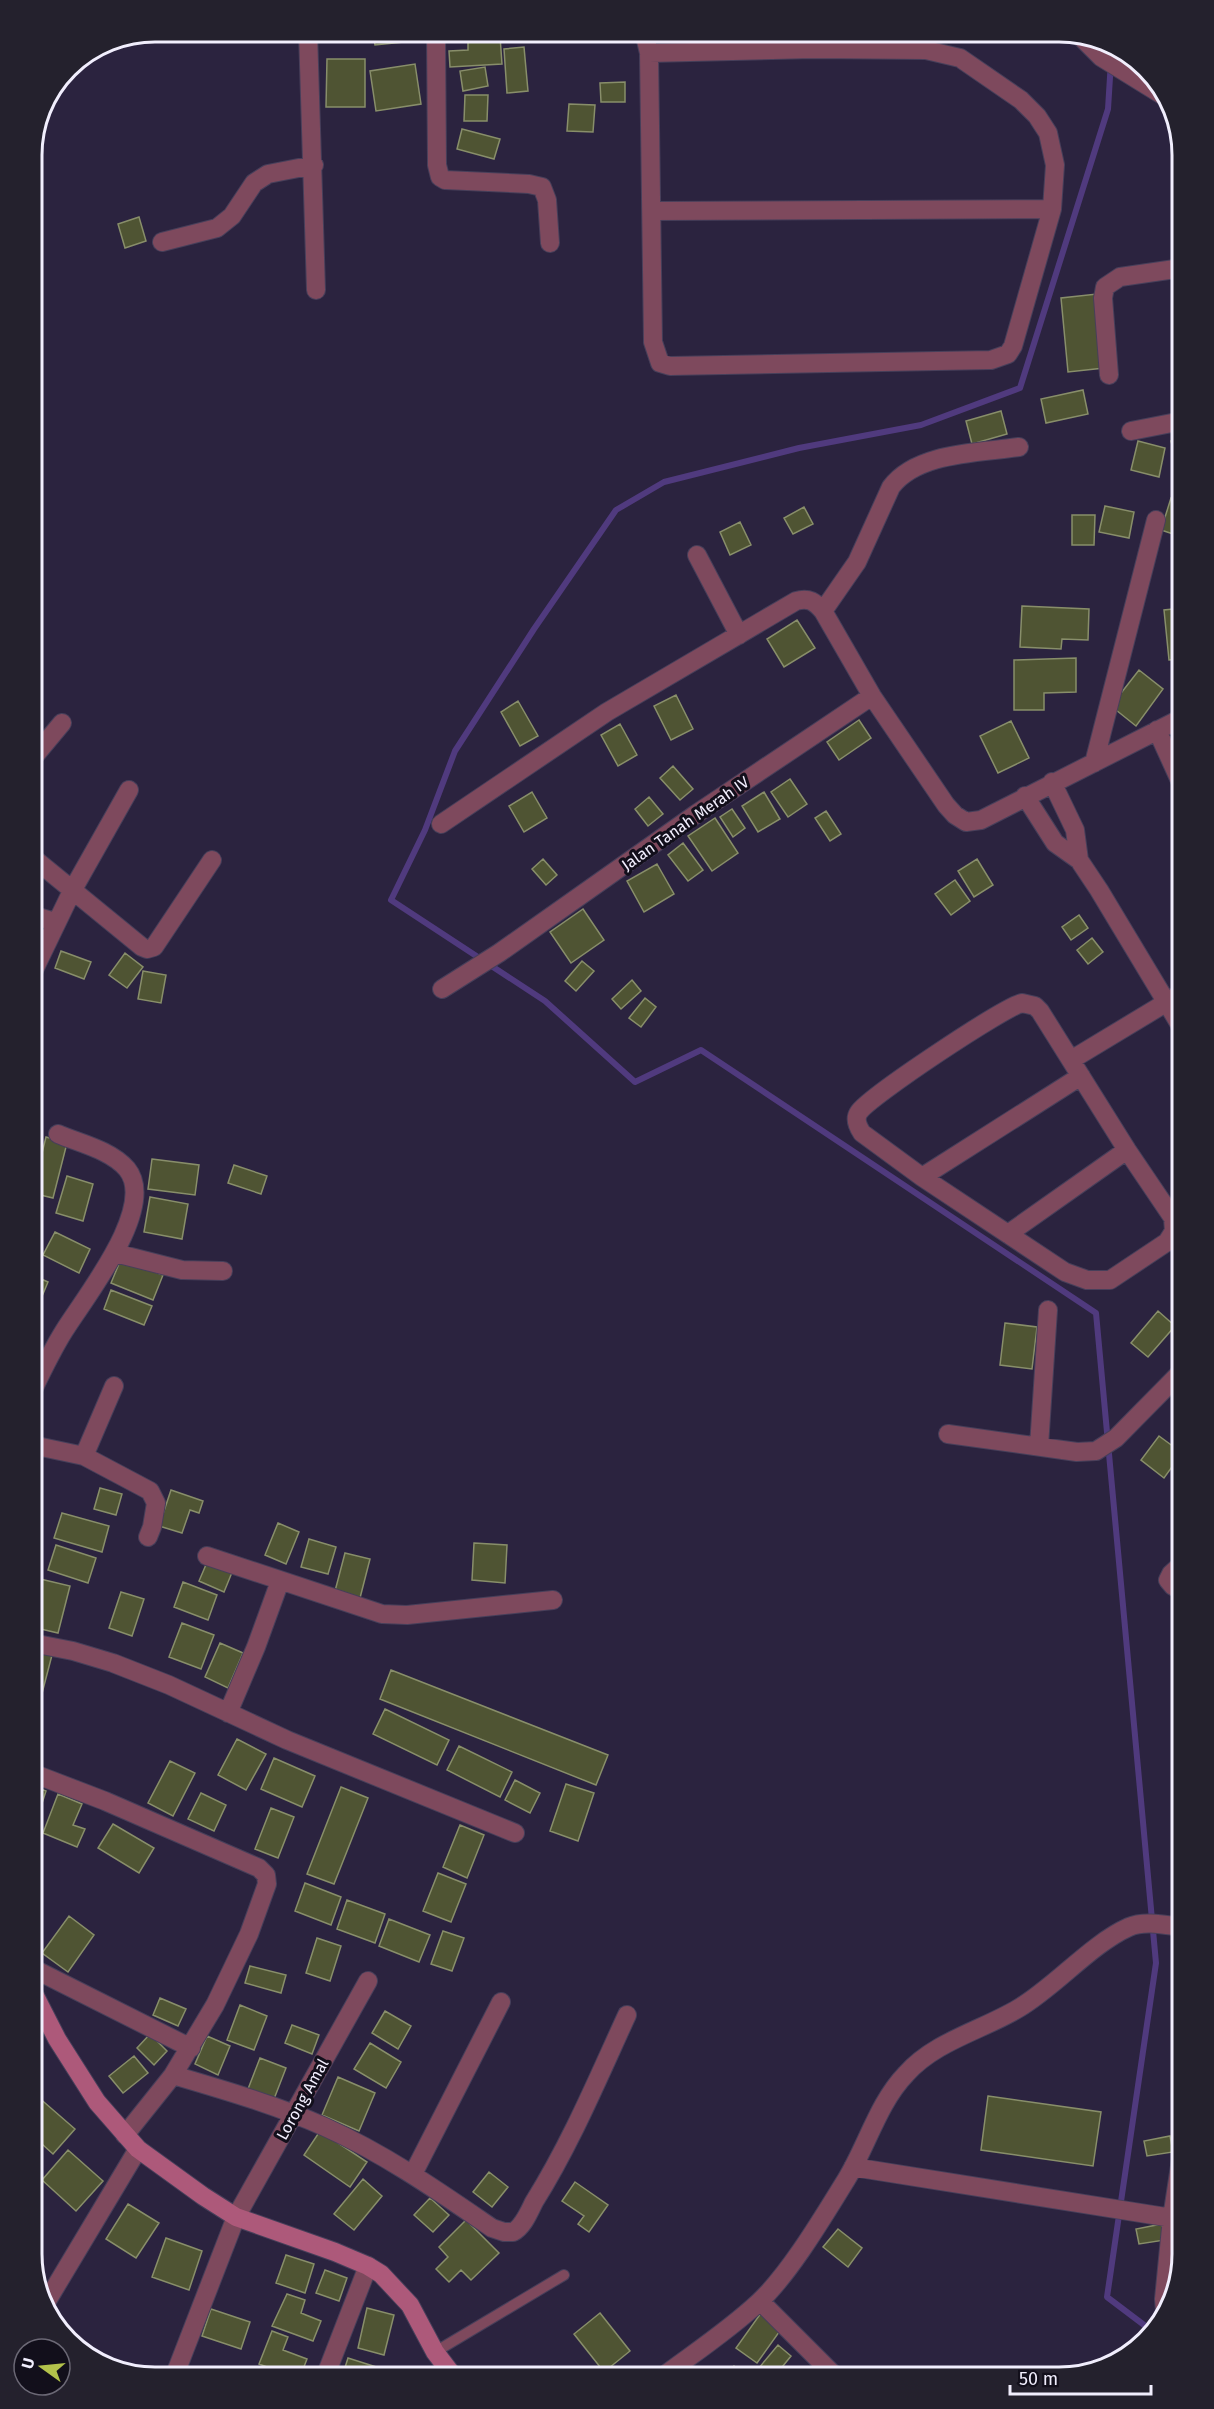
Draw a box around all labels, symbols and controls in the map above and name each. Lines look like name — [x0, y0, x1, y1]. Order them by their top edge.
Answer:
street label: Jalan Tanah Merah IV — [618, 772, 753, 874]
street label: Lorong Amal — [272, 2055, 333, 2143]
north arrow — [12, 2337, 72, 2397]
text: U — [17, 2356, 39, 2371]
scale bar — [1010, 2358, 1151, 2396]
text: 50 m — [1019, 2368, 1058, 2390]

